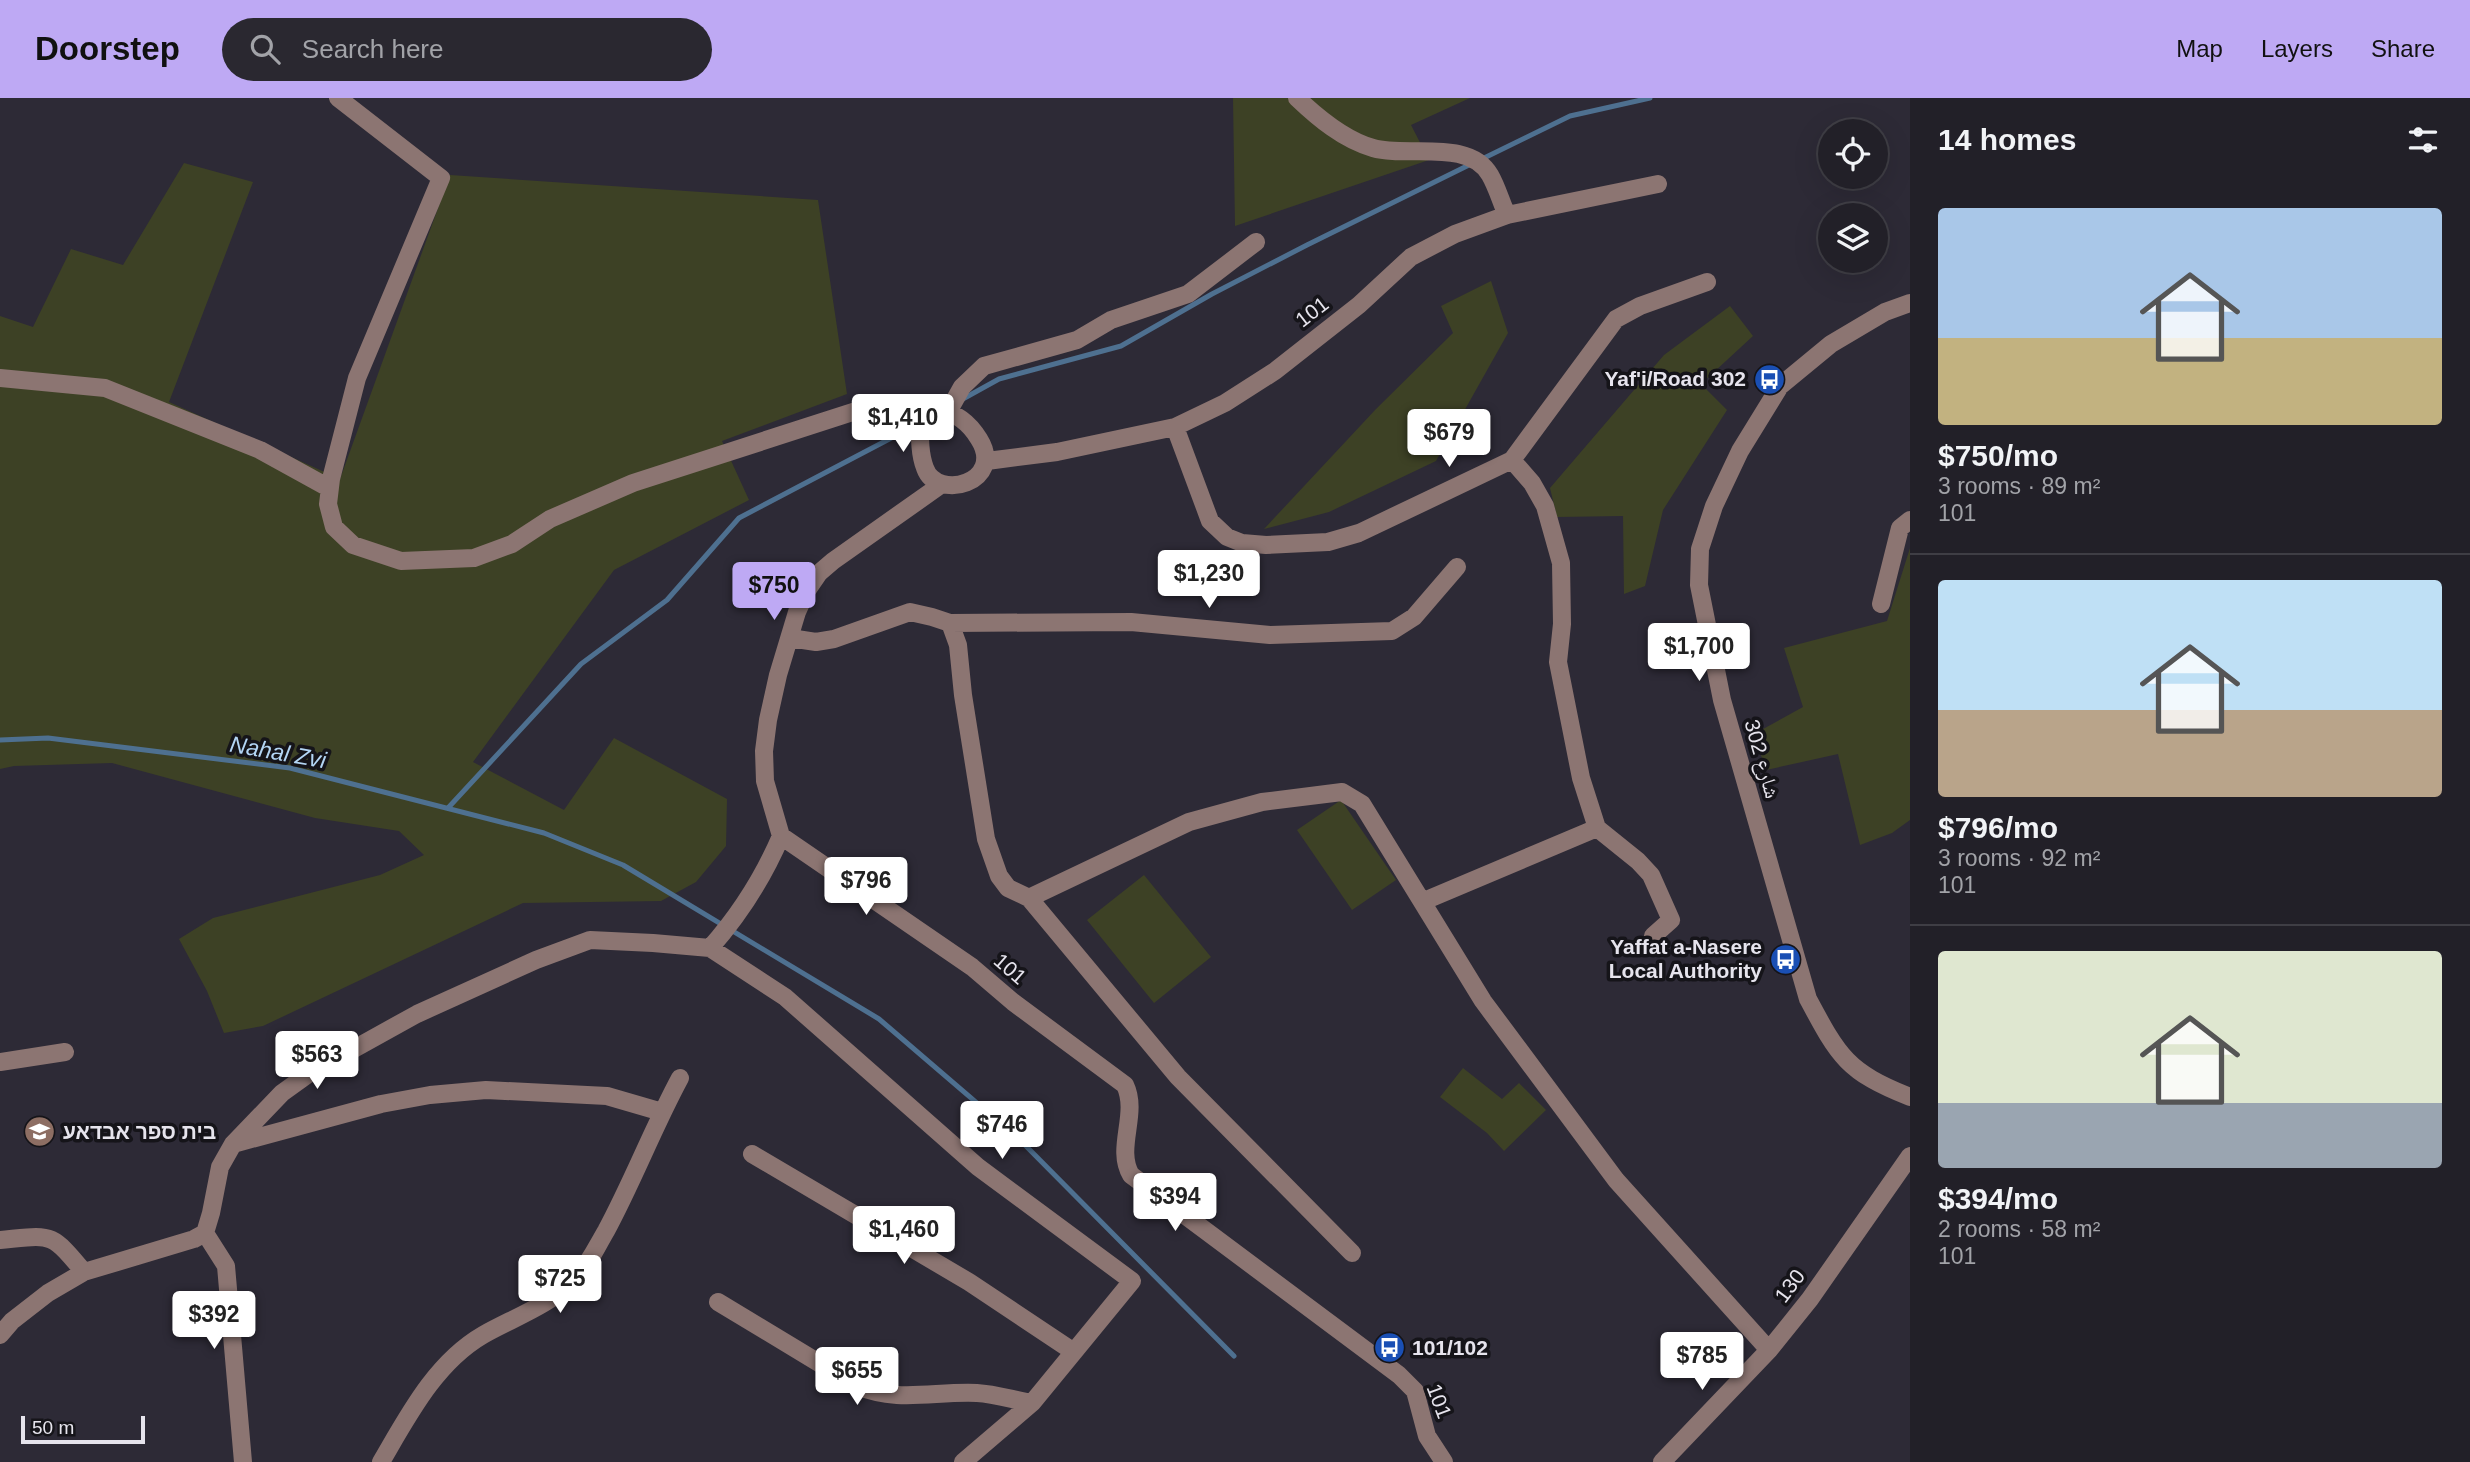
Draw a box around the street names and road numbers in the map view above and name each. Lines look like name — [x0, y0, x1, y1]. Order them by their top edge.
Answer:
street label: 101 — [1291, 292, 1333, 331]
street label: شارع 302 — [1738, 717, 1785, 801]
street label: 101 — [990, 948, 1031, 989]
street label: 130 — [1770, 1265, 1809, 1307]
street label: 101 — [1422, 1380, 1456, 1421]

